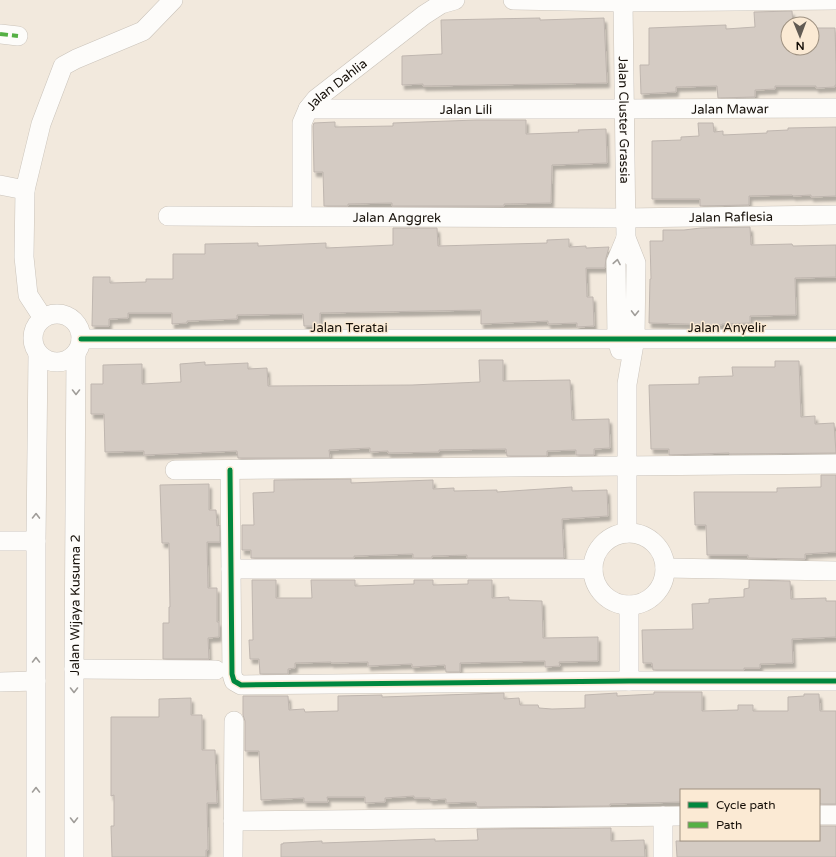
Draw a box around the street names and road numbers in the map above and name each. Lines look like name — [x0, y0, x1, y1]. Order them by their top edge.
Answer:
street label: Jalan Dahlia — [303, 55, 370, 114]
street label: Jalan Cluster Grassia — [615, 56, 632, 184]
street label: Jalan Mawar — [691, 101, 769, 118]
street label: Jalan Lili — [440, 102, 492, 118]
street label: Jalan Raflesia — [689, 209, 773, 226]
street label: Jalan Anggrek — [353, 210, 441, 226]
street label: Jalan Teratai — [310, 320, 388, 336]
street label: Jalan Anyelir — [688, 320, 766, 336]
street label: Jalan Wijaya Kusuma 2 — [67, 534, 84, 676]

